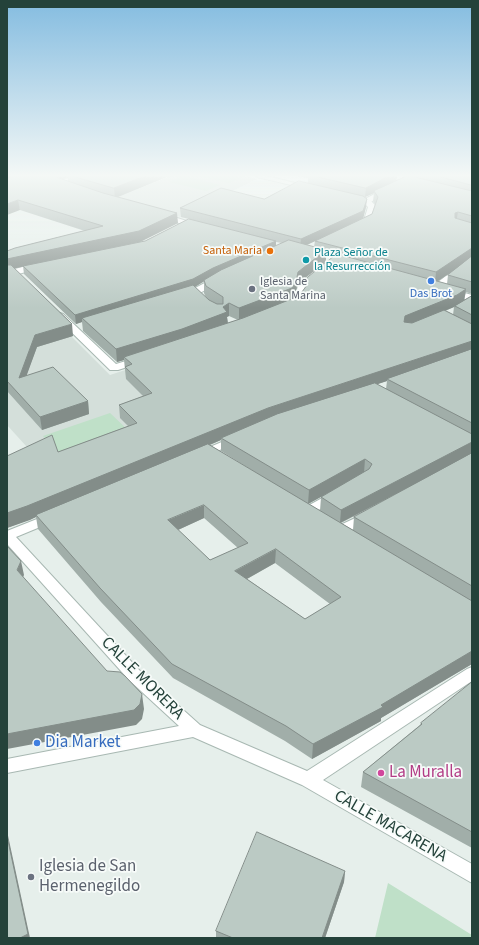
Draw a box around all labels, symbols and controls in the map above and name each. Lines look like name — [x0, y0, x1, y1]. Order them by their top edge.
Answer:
place label: Santa Maria — [203, 244, 262, 258]
marker: Santa Maria — [265, 246, 275, 256]
place label: Plaza Señor de la Resurrección — [314, 246, 391, 274]
marker: Plaza Señor de la Resurrección — [301, 255, 311, 265]
place label: Iglesia de Santa Marina — [260, 275, 326, 303]
marker: Das Brot — [426, 276, 436, 286]
marker: Iglesia de Santa Marina — [247, 284, 257, 294]
place label: Das Brot — [410, 287, 452, 301]
street label: CALLE MORERA — [96, 633, 188, 725]
place label: Dia Market — [45, 733, 121, 753]
marker: Dia Market — [32, 738, 42, 748]
place label: La Muralla — [389, 763, 462, 783]
marker: La Muralla — [376, 768, 386, 778]
street label: CALLE MACARENA — [330, 786, 450, 868]
place label: Iglesia de San Hermenegildo — [39, 857, 140, 897]
marker: Iglesia de San Hermenegildo — [26, 872, 36, 882]

